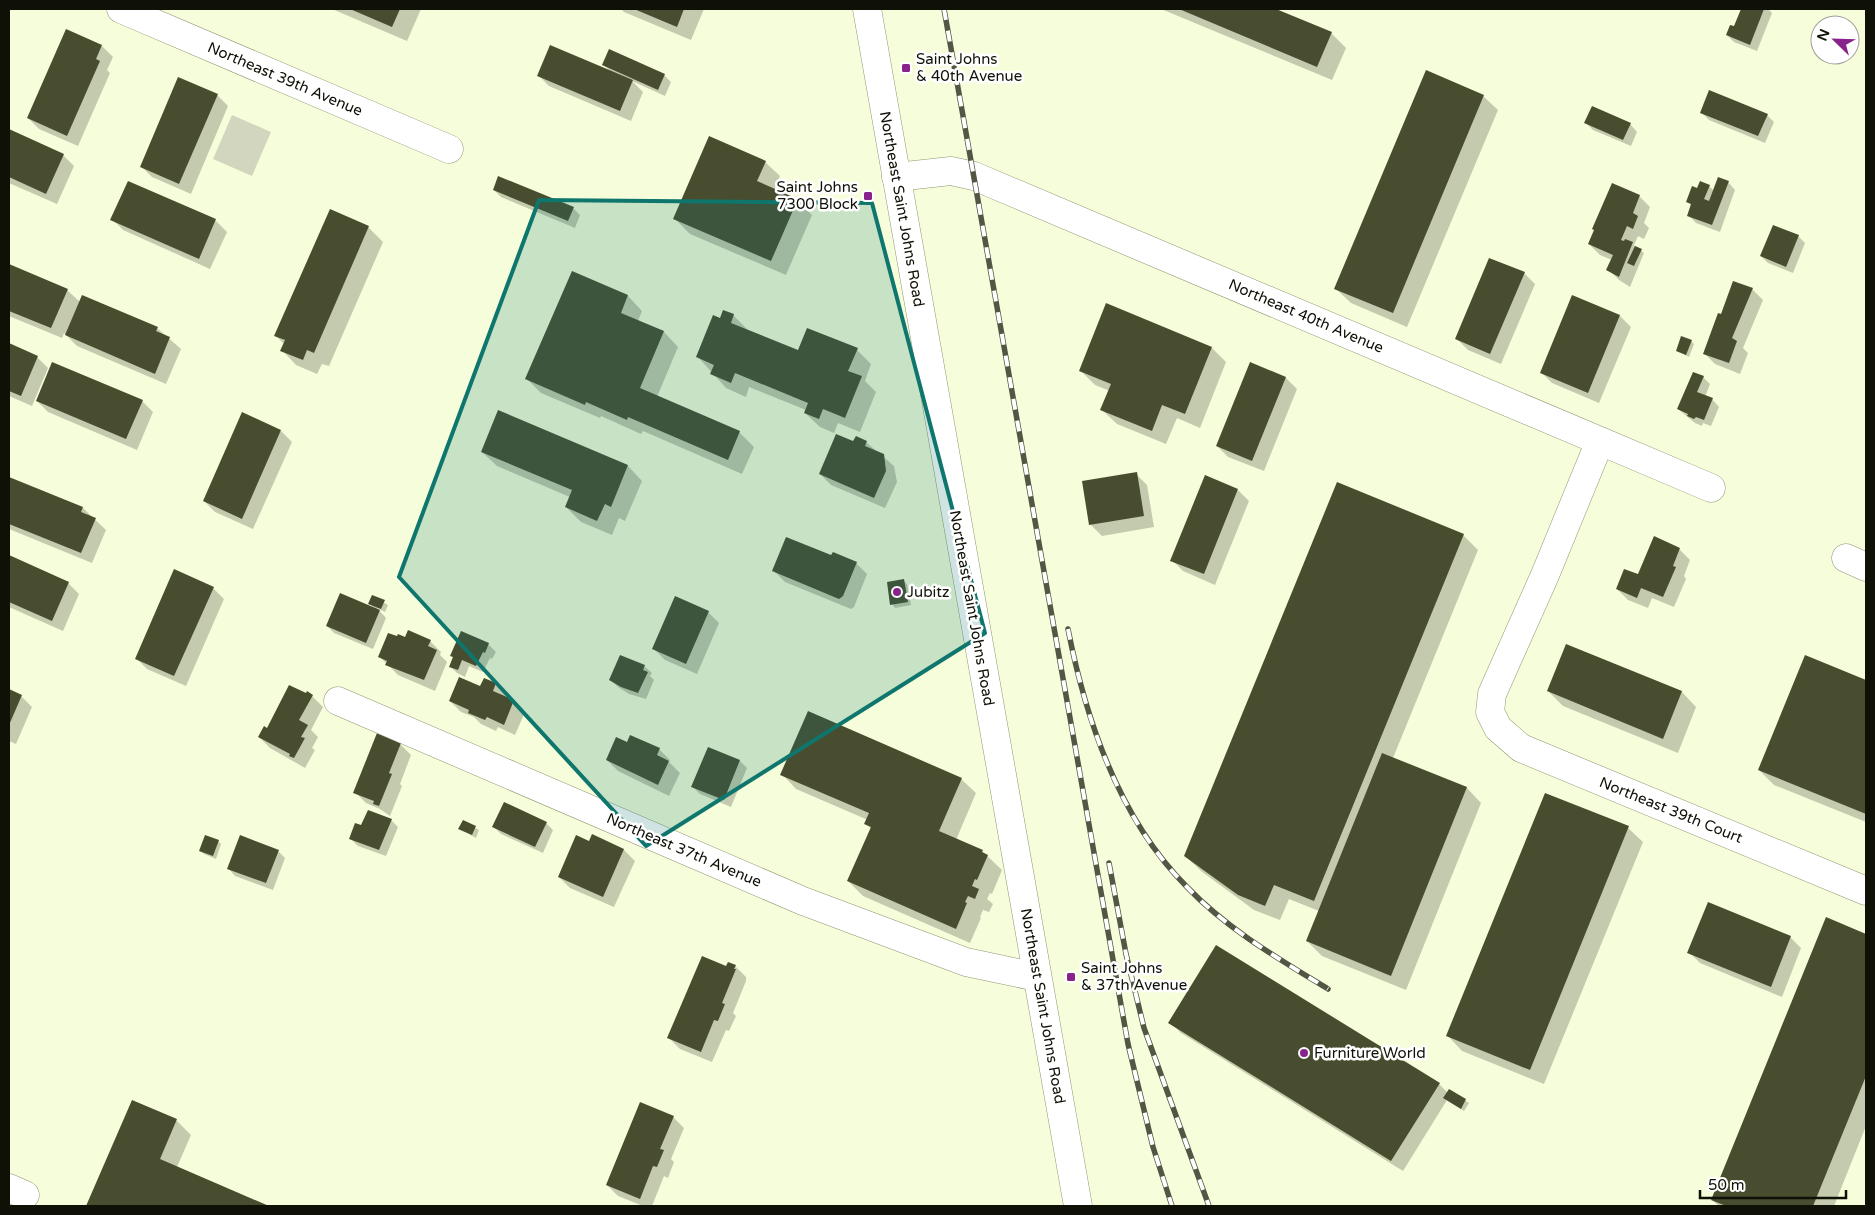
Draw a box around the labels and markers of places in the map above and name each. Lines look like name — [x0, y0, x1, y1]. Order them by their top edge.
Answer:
place label: Saint Johns & 40th Avenue — [916, 50, 1022, 85]
marker: Saint Johns & 40th Avenue — [900, 62, 912, 74]
place label: Saint Johns 7300 Block — [776, 178, 858, 213]
marker: Saint Johns 7300 Block — [862, 190, 874, 202]
place label: Jubitz — [907, 583, 950, 601]
marker: Jubitz — [891, 586, 903, 598]
place label: Saint Johns & 37th Avenue — [1081, 959, 1187, 994]
marker: Saint Johns & 37th Avenue — [1065, 971, 1077, 983]
place label: Furniture World — [1314, 1044, 1426, 1062]
marker: Furniture World — [1298, 1047, 1310, 1059]

